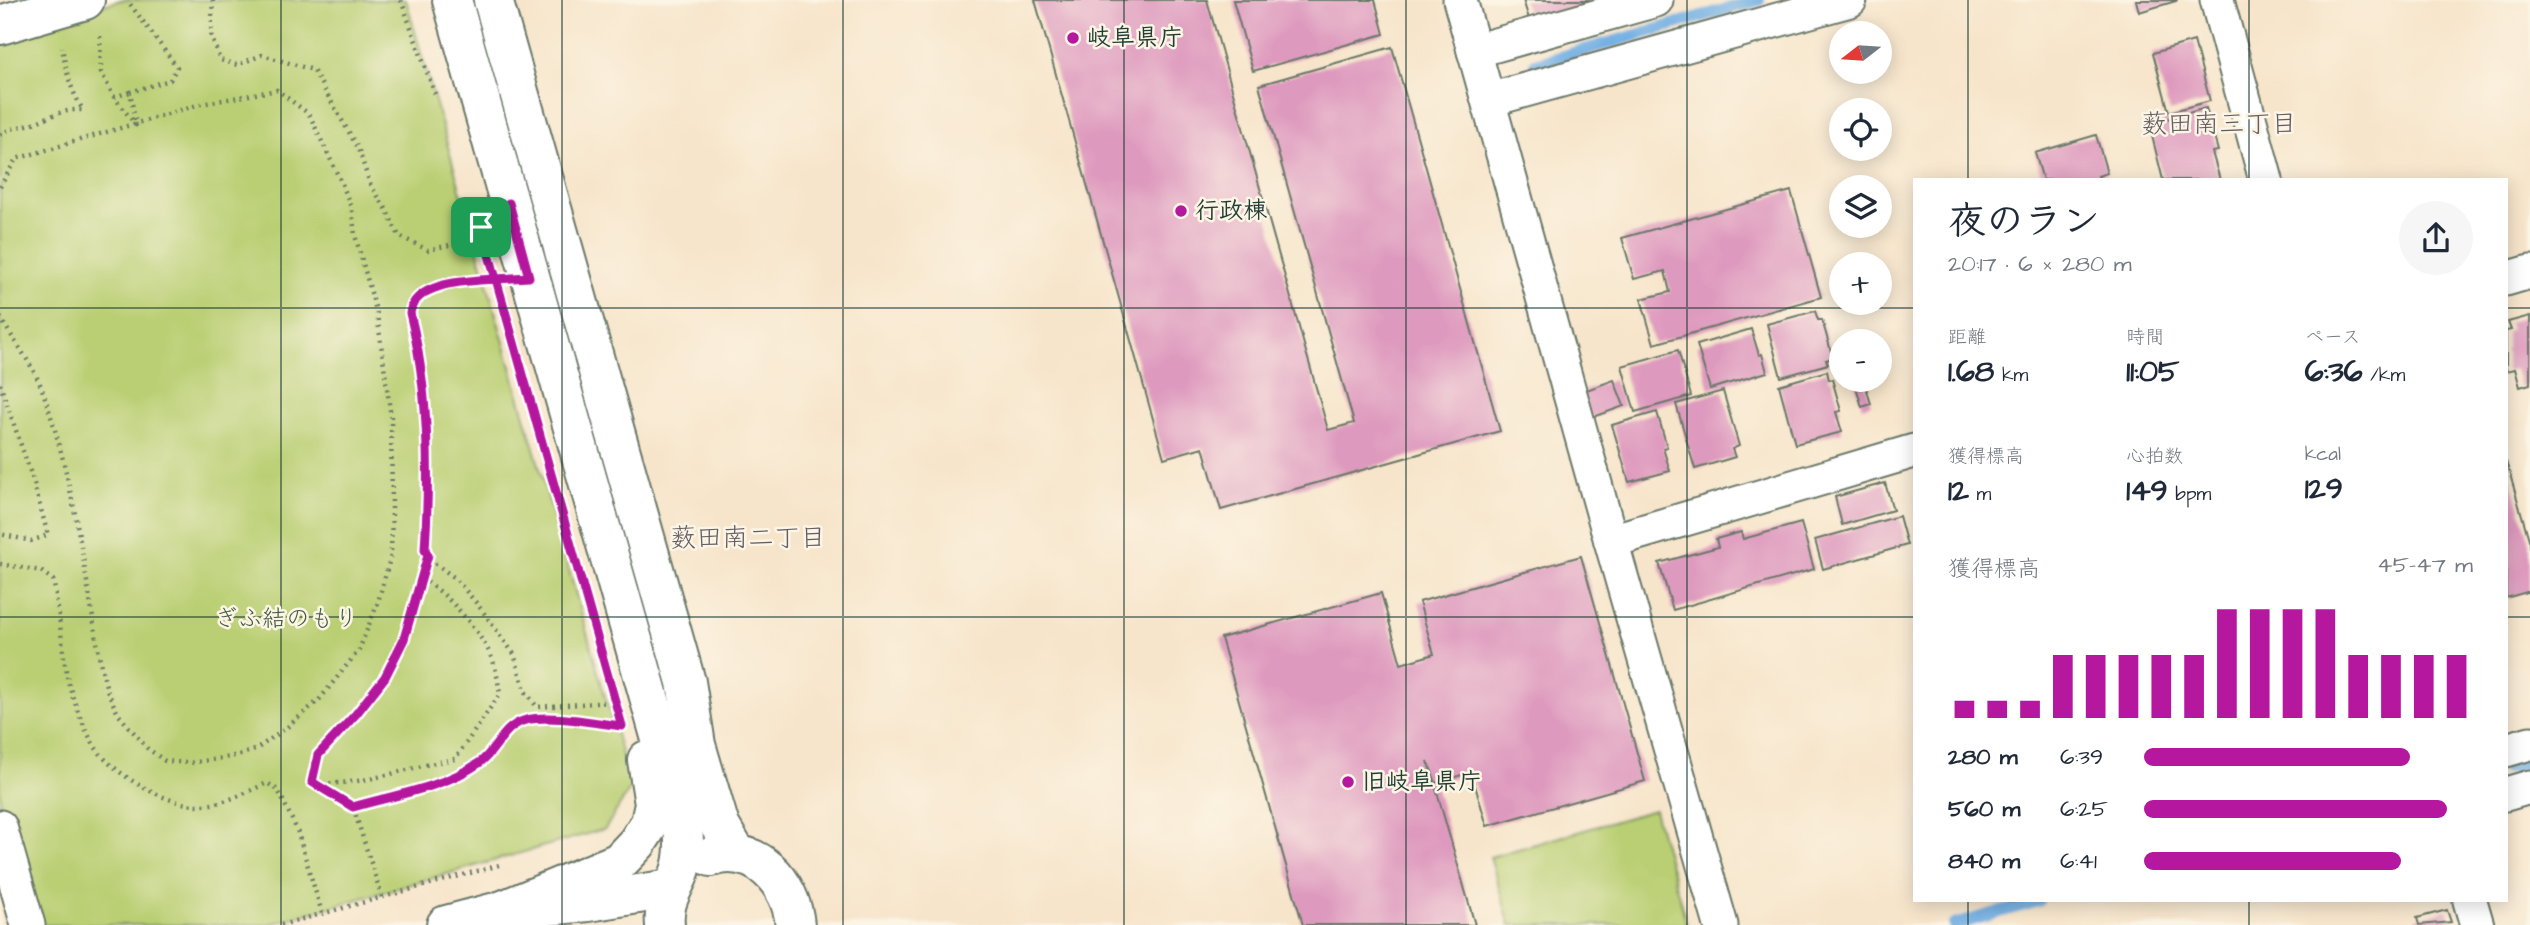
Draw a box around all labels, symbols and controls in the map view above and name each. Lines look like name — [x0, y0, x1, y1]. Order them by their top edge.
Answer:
place label: 岐阜県庁 — [1087, 21, 1183, 55]
north arrow — [1829, 21, 1892, 84]
map controls — [1829, 21, 1892, 392]
marker: 岐阜県庁 — [1065, 30, 1081, 46]
button: locate — [1829, 98, 1892, 161]
district label: 薮田南三丁目 — [2141, 106, 2297, 142]
button: layers — [1829, 175, 1892, 238]
place label: 行政棟 — [1195, 194, 1268, 228]
text: 夜のラン — [1948, 196, 2100, 248]
pin — [451, 197, 511, 257]
button: share — [2399, 201, 2473, 275]
marker: 行政棟 — [1173, 203, 1189, 219]
icon: arrive — [462, 208, 500, 246]
text: 20:17 · 6 × 280 m — [1948, 248, 2132, 280]
button: + — [1829, 252, 1892, 315]
text: 距離 — [1948, 324, 1986, 351]
text: 時間 — [2126, 324, 2164, 351]
text: ペース — [2305, 324, 2361, 351]
button: − — [1829, 329, 1892, 392]
text: 1.68 — [1948, 351, 1994, 393]
text: 11:05 — [2126, 351, 2179, 393]
text: 6:36 — [2305, 351, 2363, 393]
text: km — [1994, 362, 2028, 389]
text: /km — [2363, 362, 2405, 389]
text: kcal — [2305, 441, 2341, 468]
text: 獲得標高 — [1948, 443, 2024, 470]
text: 心拍数 — [2126, 443, 2183, 470]
text: 129 — [2305, 468, 2343, 510]
text: 12 — [1948, 470, 1969, 512]
text: 149 — [2126, 470, 2168, 512]
text: m — [1969, 481, 1991, 508]
text: bpm — [2168, 481, 2211, 508]
district label: 薮田南二丁目 — [670, 520, 826, 556]
text: 45–47 m — [2377, 549, 2473, 581]
text: 獲得標高 — [1948, 553, 2040, 585]
park label: ぎふ結のもり — [214, 602, 358, 636]
text: 280 m — [1948, 741, 2018, 773]
text: 6:39 — [2060, 741, 2103, 773]
place label: 旧岐阜県庁 — [1362, 765, 1482, 799]
marker: 旧岐阜県庁 — [1340, 774, 1356, 790]
text: 560 m — [1948, 793, 2020, 825]
text: 6:25 — [2060, 793, 2108, 825]
text: 840 m — [1948, 845, 2020, 877]
text: 6:41 — [2060, 845, 2097, 877]

